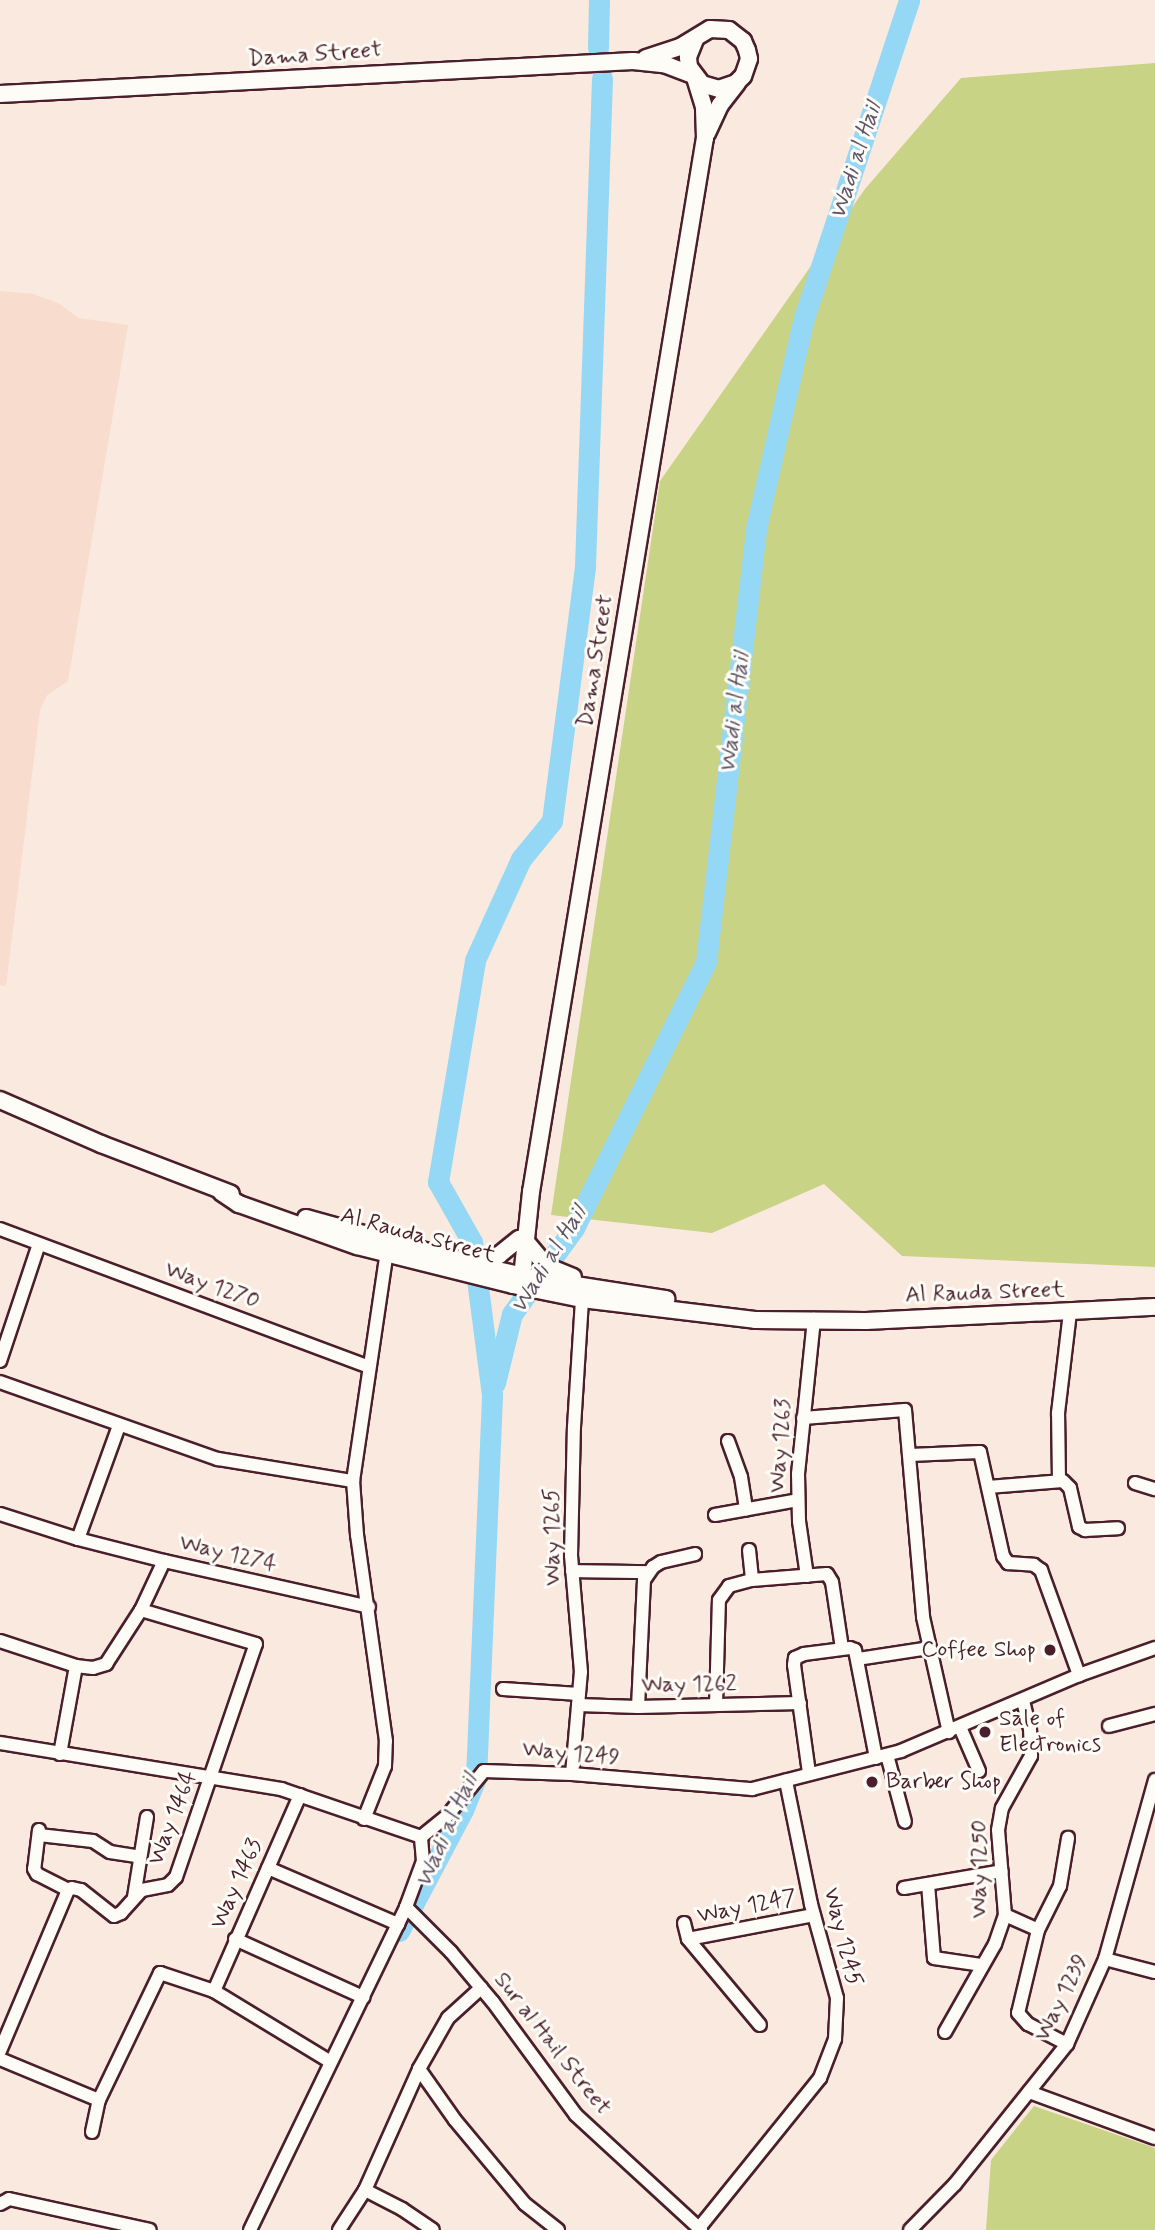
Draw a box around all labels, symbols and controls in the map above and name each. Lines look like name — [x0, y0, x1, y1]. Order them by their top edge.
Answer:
street label: Dama Street — [248, 37, 382, 73]
water label: Wadi al Hail — [823, 98, 889, 224]
street label: Dama Street — [572, 593, 620, 729]
water label: Wadi al Hail — [713, 650, 757, 776]
water label: Wadi al Hail — [504, 1200, 594, 1320]
street label: Al Rauda Street — [338, 1202, 498, 1270]
street label: Way 1270 — [161, 1256, 263, 1316]
street label: Al Rauda Street — [906, 1276, 1064, 1310]
street label: Way 1263 — [764, 1398, 798, 1494]
street label: Way 1265 — [538, 1488, 568, 1586]
street label: Way 1274 — [177, 1529, 279, 1579]
place label: Coffee Shop — [921, 1636, 1036, 1664]
marker: Coffee Shop — [1042, 1642, 1058, 1658]
street label: Way 1262 — [641, 1670, 737, 1700]
place label: Sale of Electronics — [999, 1705, 1101, 1759]
marker: Sale of Electronics — [977, 1724, 993, 1740]
street label: Way 1249 — [521, 1736, 621, 1772]
street label: Way 1464 — [142, 1767, 204, 1869]
place label: Barber Shop — [886, 1768, 1002, 1796]
water label: Wadi al Hail — [409, 1769, 485, 1893]
marker: Barber Shop — [864, 1774, 880, 1790]
street label: Way 1250 — [966, 1820, 994, 1918]
street label: Way 1463 — [205, 1834, 269, 1934]
street label: Way 1247 — [695, 1884, 799, 1930]
street label: Way 1245 — [816, 1885, 868, 1989]
street label: Way 1239 — [1029, 1950, 1095, 2046]
street label: Sur al Hail Street — [488, 1967, 616, 2121]

